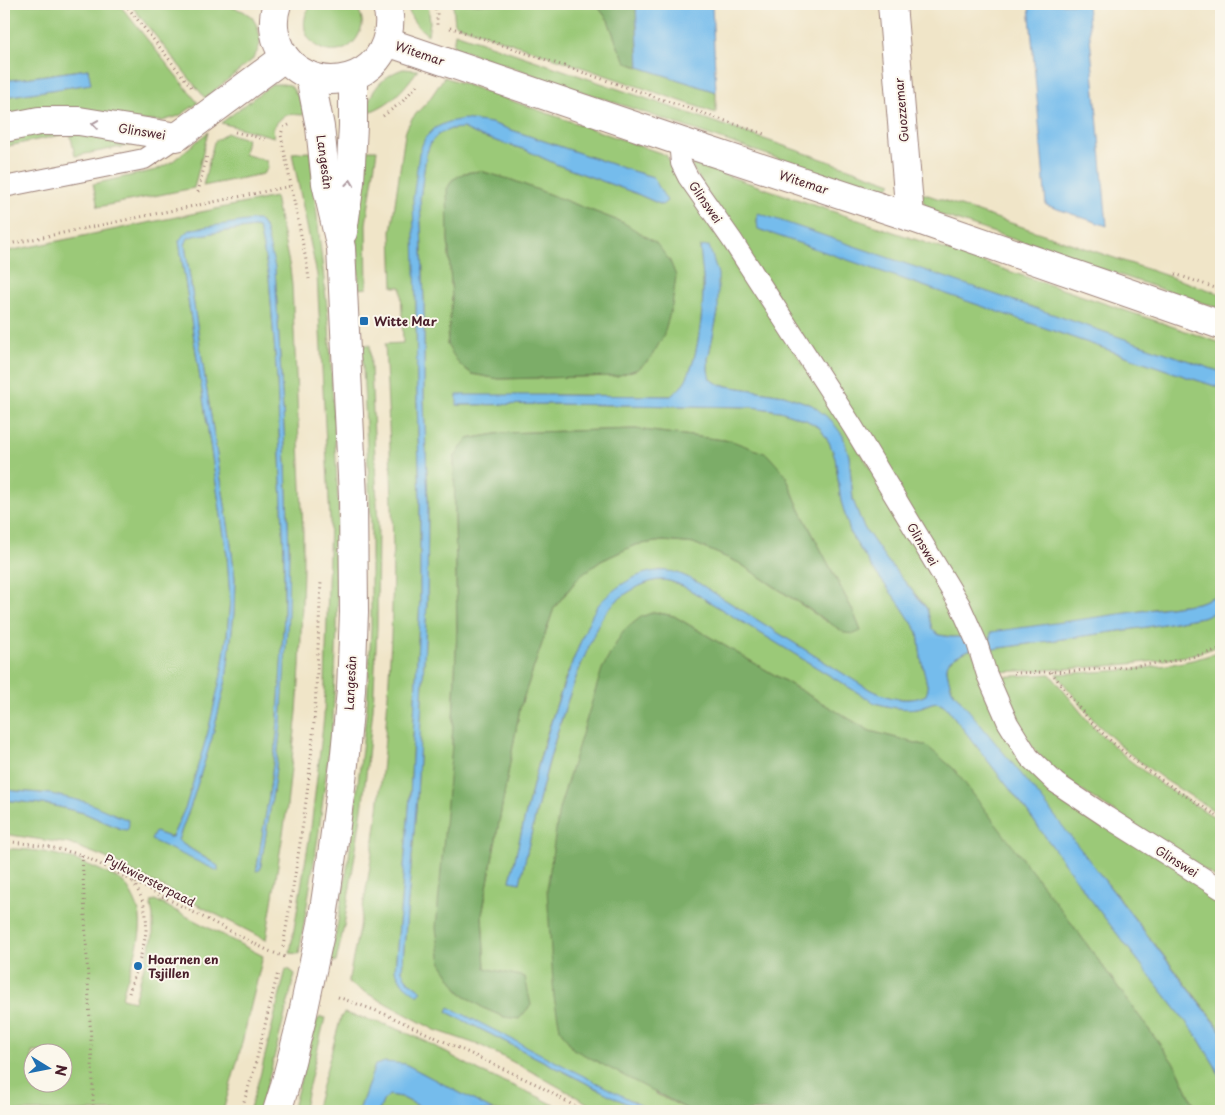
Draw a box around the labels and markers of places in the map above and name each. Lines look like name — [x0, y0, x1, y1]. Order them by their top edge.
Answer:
place label: Witte Mar — [374, 312, 438, 330]
marker: Witte Mar — [358, 315, 370, 327]
place label: Hoarnen en Tsjillen — [148, 950, 218, 982]
marker: Hoarnen en Tsjillen — [132, 960, 144, 972]

